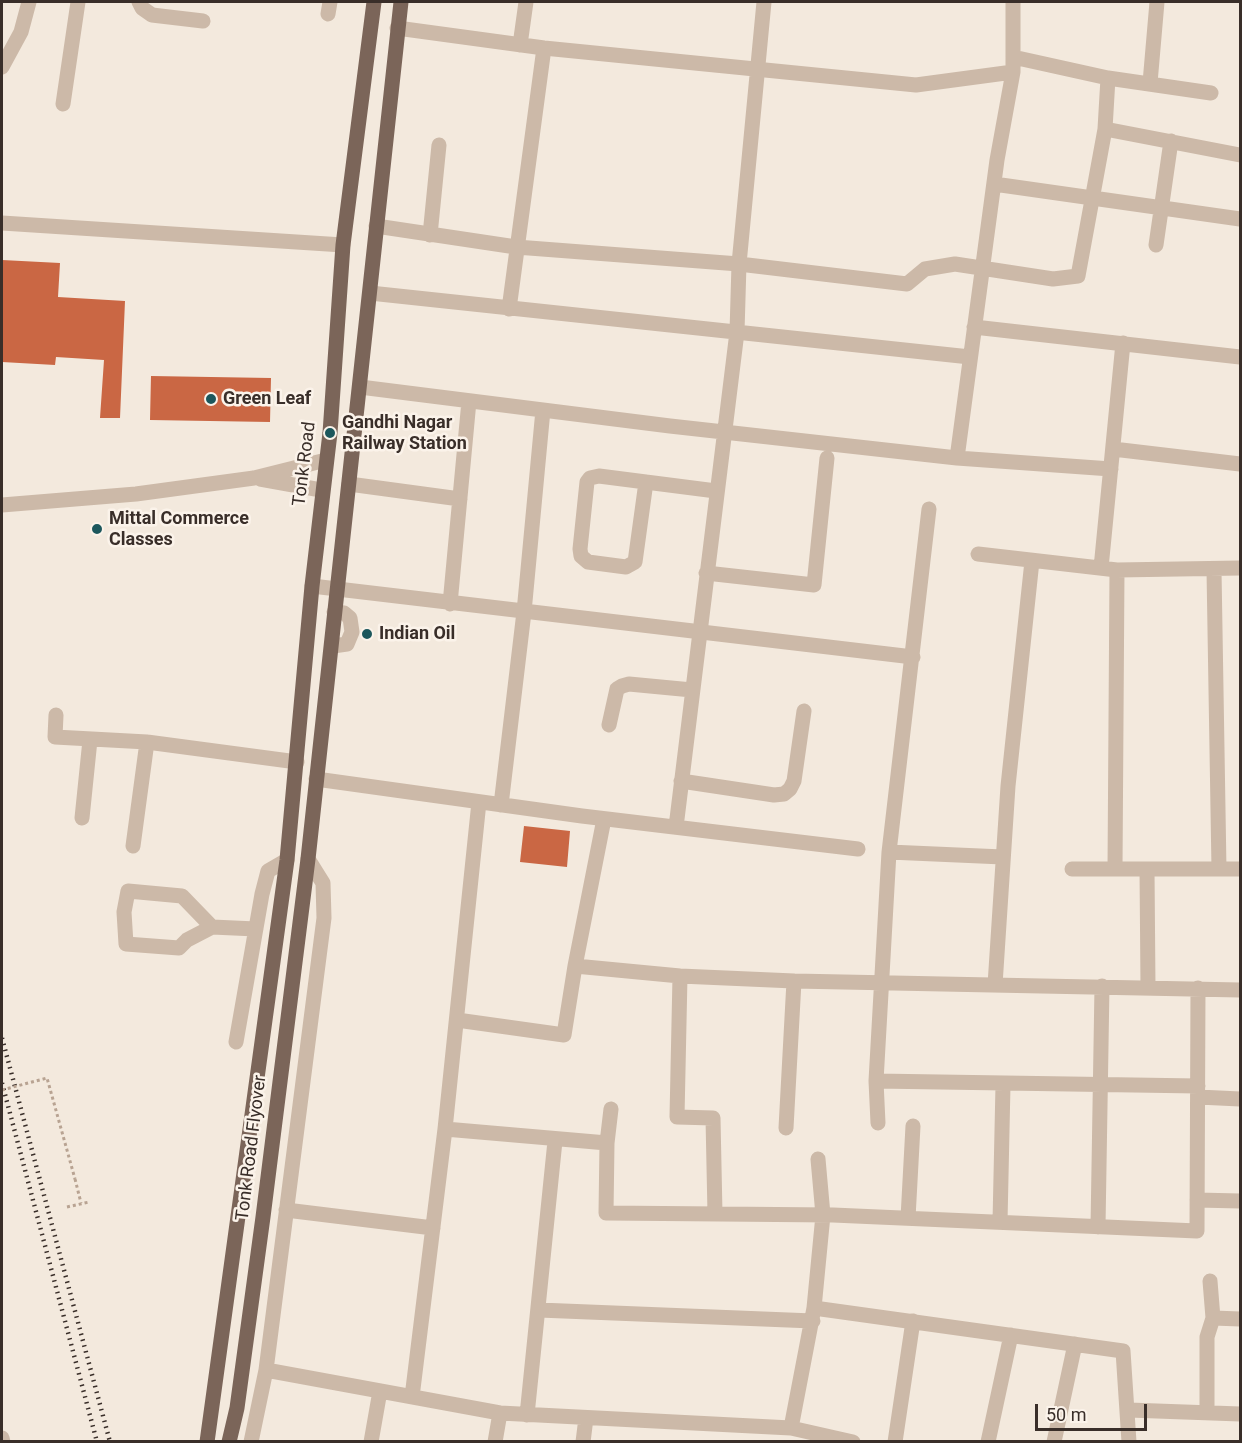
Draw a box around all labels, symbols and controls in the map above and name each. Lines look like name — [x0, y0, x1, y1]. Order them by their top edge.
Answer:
place label: Green Leaf — [223, 388, 311, 410]
marker: Green Leaf — [204, 392, 218, 406]
place label: Gandhi Nagar Railway Station — [342, 412, 467, 454]
street label: Tonk Road — [289, 421, 321, 507]
marker: Gandhi Nagar Railway Station — [323, 426, 337, 440]
place label: Mittal Commerce Classes — [109, 508, 249, 550]
marker: Mittal Commerce Classes — [90, 522, 104, 536]
place label: Indian Oil — [379, 623, 455, 645]
marker: Indian Oil — [360, 627, 374, 641]
street label: Tonk Road Flyover — [232, 1074, 272, 1222]
scale bar — [1038, 1392, 1150, 1430]
text: 50 m — [1046, 1404, 1086, 1425]

